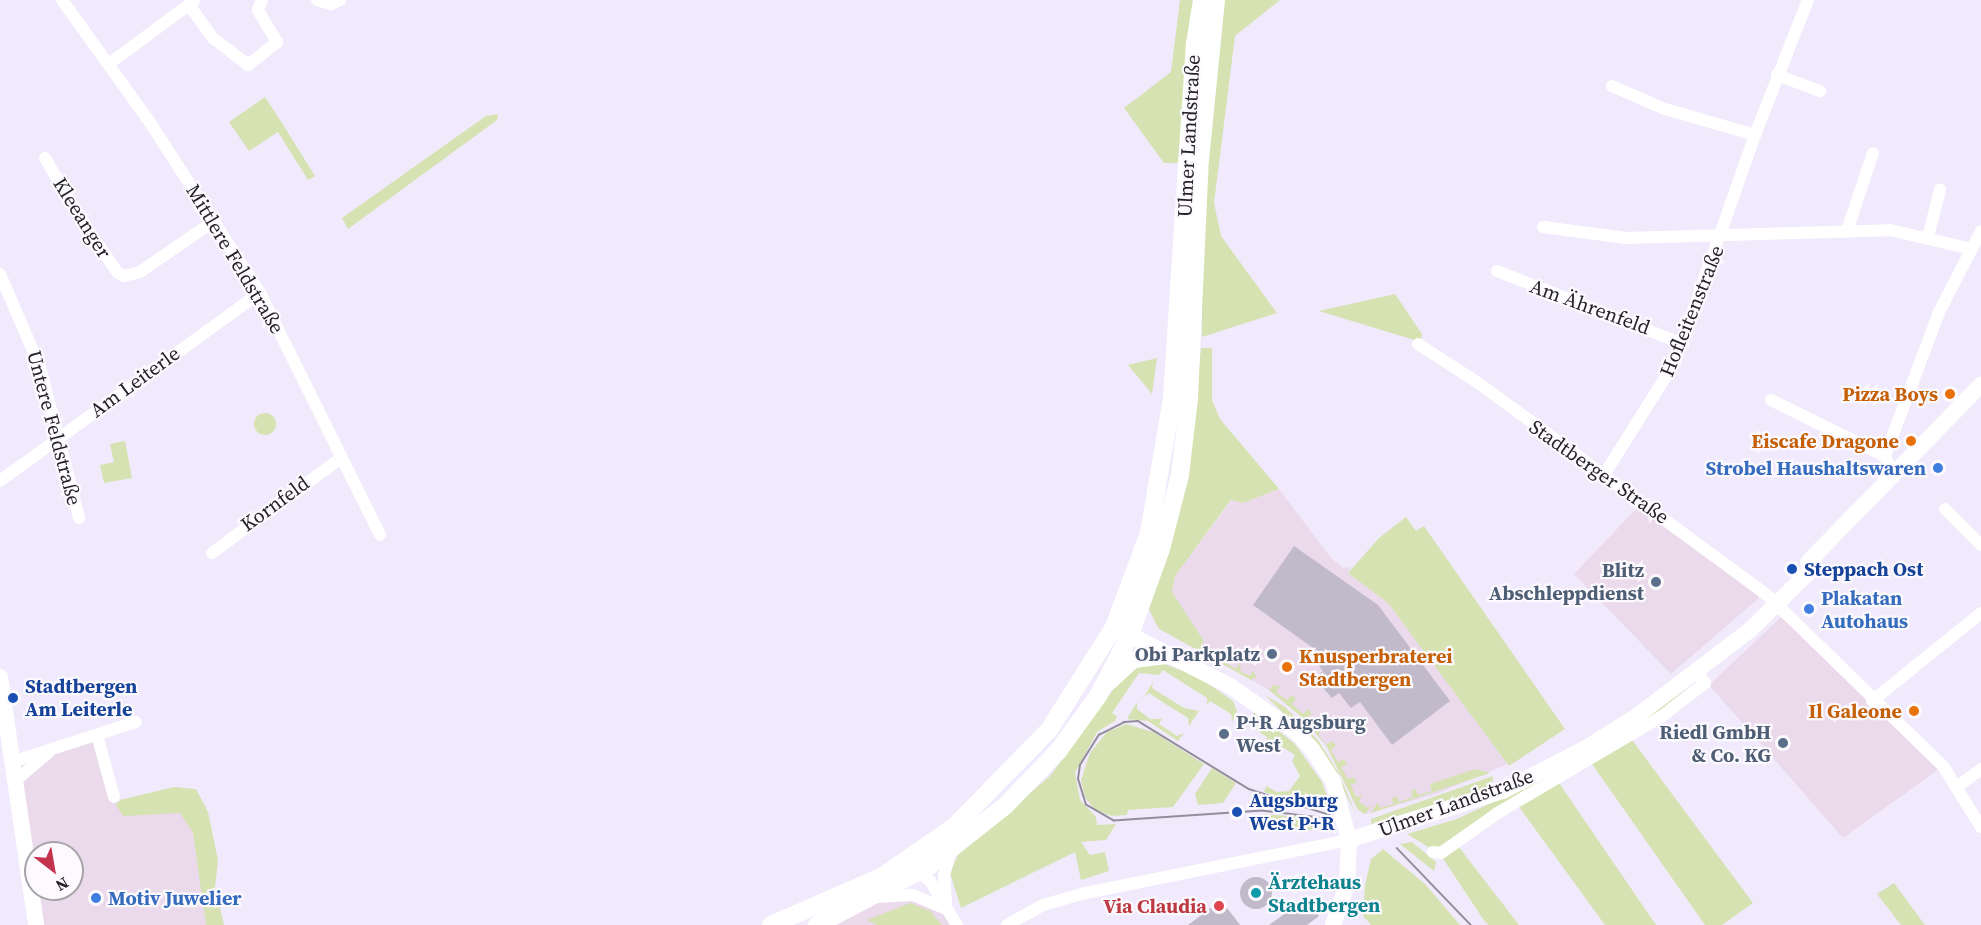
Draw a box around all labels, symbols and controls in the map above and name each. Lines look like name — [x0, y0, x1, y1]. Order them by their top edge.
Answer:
street label: Ulmer Landstraße — [1173, 54, 1205, 218]
street label: Kleeanger — [48, 173, 116, 263]
street label: Mittlere Feldstraße — [181, 180, 289, 338]
street label: Hofleitenstraße — [1655, 242, 1729, 380]
street label: Am Ährenfeld — [1527, 274, 1653, 340]
street label: Am Leiterle — [85, 341, 185, 423]
street label: Untere Feldstraße — [22, 348, 86, 508]
place label: Pizza Boys — [1842, 382, 1938, 406]
marker: Pizza Boys — [1943, 387, 1957, 401]
street label: Stadtberger Straße — [1525, 415, 1673, 529]
place label: Eiscafe Dragone — [1751, 429, 1899, 453]
marker: Eiscafe Dragone — [1904, 434, 1918, 448]
place label: Strobel Haushaltswaren — [1705, 456, 1926, 480]
marker: Strobel Haushaltswaren — [1931, 461, 1945, 475]
street label: Kornfeld — [236, 471, 314, 537]
place label: Steppach Ost — [1804, 557, 1923, 581]
place label: Blitz Abschleppdienst — [1489, 558, 1644, 605]
marker: Steppach Ost — [1785, 562, 1799, 576]
marker: Blitz Abschleppdienst — [1649, 575, 1663, 589]
place label: Plakatan Autohaus — [1821, 586, 1908, 633]
marker: Plakatan Autohaus — [1802, 602, 1816, 616]
place label: Obi Parkplatz — [1135, 642, 1260, 666]
place label: Knusperbraterei Stadtbergen — [1299, 644, 1453, 691]
marker: Obi Parkplatz — [1265, 647, 1279, 661]
marker: Knusperbraterei Stadtbergen — [1280, 660, 1294, 674]
place label: Stadtbergen Am Leiterle — [25, 674, 137, 721]
marker: Stadtbergen Am Leiterle — [6, 691, 20, 705]
place label: Il Galeone — [1809, 699, 1902, 723]
marker: Il Galeone — [1907, 704, 1921, 718]
place label: P+R Augsburg West — [1236, 710, 1366, 757]
place label: Riedl GmbH & Co. KG — [1659, 720, 1771, 767]
marker: P+R Augsburg West — [1217, 727, 1231, 741]
marker: Riedl GmbH & Co. KG — [1776, 736, 1790, 750]
street label: Ulmer Landstraße — [1375, 764, 1537, 842]
place label: Augsburg West P+R — [1249, 789, 1338, 836]
marker: Augsburg West P+R — [1230, 805, 1244, 819]
north arrow — [24, 841, 84, 901]
place label: Ärztehaus Stadtbergen — [1268, 870, 1380, 917]
text: N — [52, 872, 73, 897]
place label: Motiv Juwelier — [108, 886, 242, 910]
marker: Ärztehaus Stadtbergen — [1249, 886, 1263, 900]
marker: Motiv Juwelier — [89, 891, 103, 905]
place label: Via Claudia — [1103, 894, 1207, 918]
marker: Via Claudia — [1212, 899, 1226, 913]

